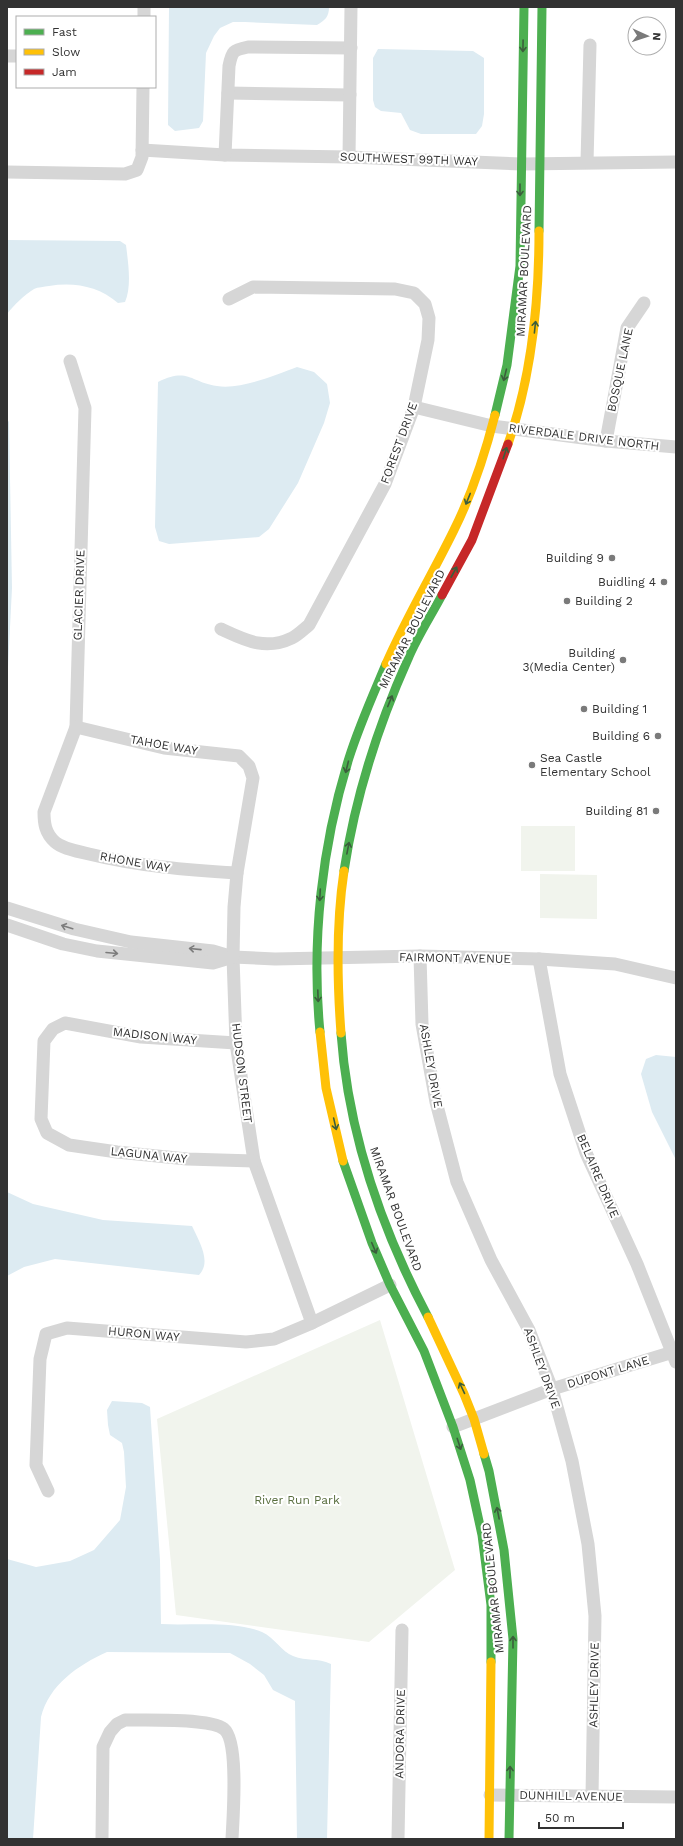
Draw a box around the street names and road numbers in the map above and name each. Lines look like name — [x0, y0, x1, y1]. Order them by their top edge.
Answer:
street label: SOUTHWEST 99TH WAY — [340, 150, 479, 168]
street label: MIRAMAR BOULEVARD — [514, 205, 534, 337]
street label: BOSQUE LANE — [604, 327, 636, 413]
street label: FOREST DRIVE — [378, 400, 420, 486]
street label: RIVERDALE DRIVE NORTH — [508, 421, 660, 453]
street label: GLACIER DRIVE — [70, 549, 88, 641]
street label: MIRAMAR BOULEVARD — [376, 567, 448, 691]
street label: TAHOE WAY — [129, 732, 199, 758]
street label: RHONE WAY — [99, 849, 171, 875]
street label: FAIRMONT AVENUE — [399, 950, 512, 966]
street label: HUDSON STREET — [229, 1022, 255, 1124]
street label: ASHLEY DRIVE — [417, 1023, 445, 1110]
street label: MADISON WAY — [112, 1025, 198, 1047]
street label: BELAIRE DRIVE — [574, 1132, 622, 1220]
street label: LAGUNA WAY — [110, 1144, 188, 1166]
street label: MIRAMAR BOULEVARD — [367, 1145, 425, 1273]
street label: HURON WAY — [108, 1324, 181, 1344]
street label: ASHLEY DRIVE — [521, 1326, 563, 1411]
street label: DUPONT LANE — [565, 1353, 651, 1391]
street label: MIRAMAR BOULEVARD — [479, 1522, 507, 1654]
street label: ASHLEY DRIVE — [586, 1642, 602, 1728]
street label: ANDORA DRIVE — [392, 1689, 408, 1779]
street label: DUNHILL AVENUE — [519, 1788, 623, 1804]

